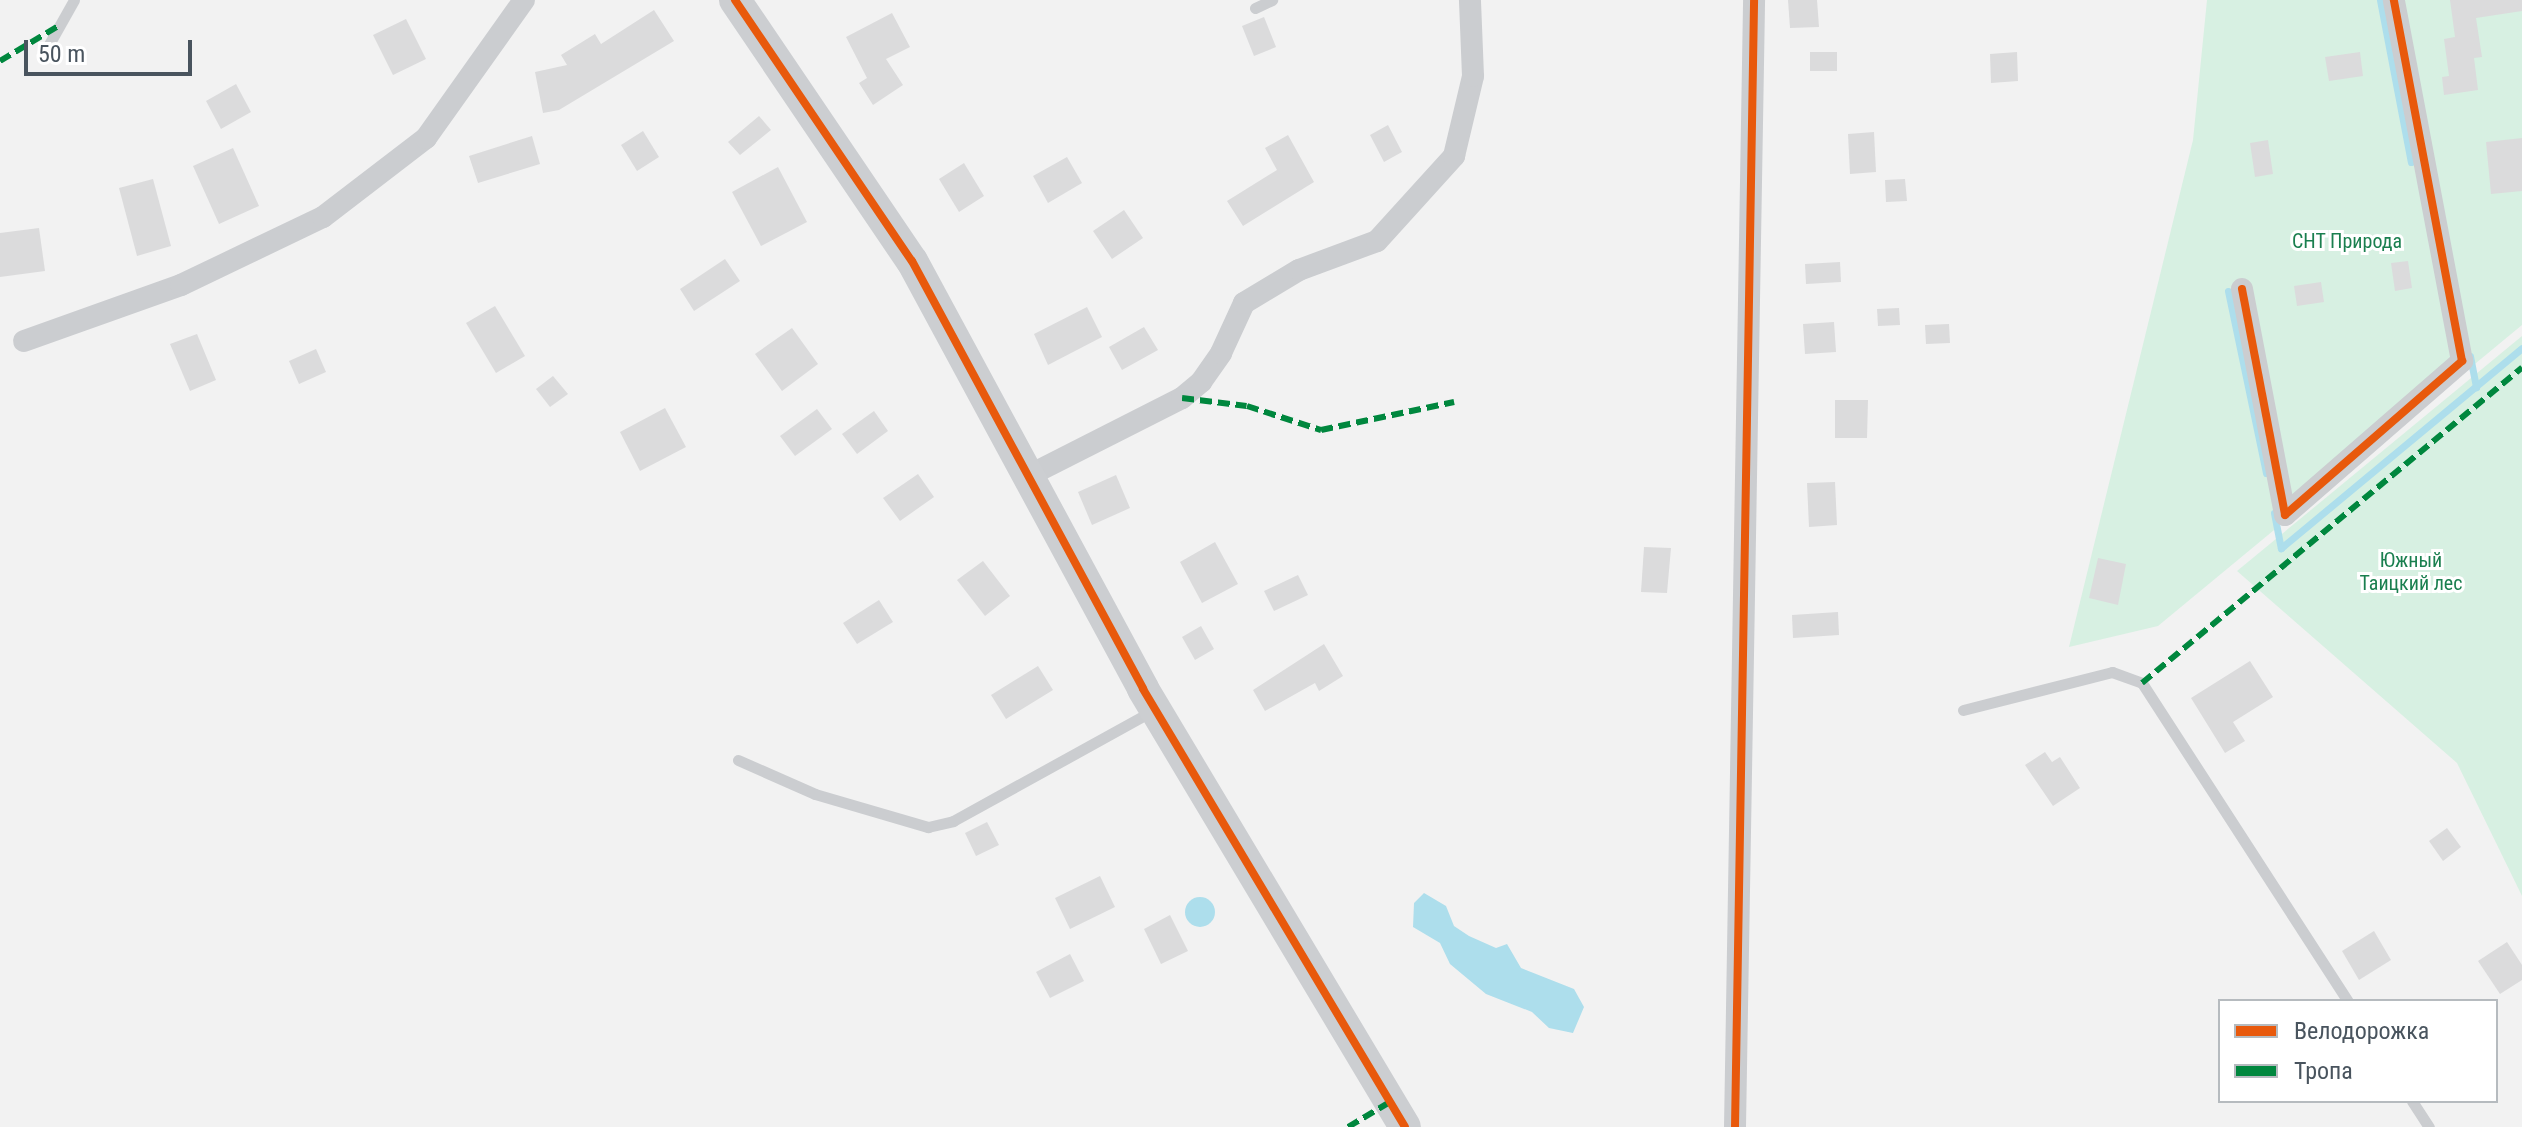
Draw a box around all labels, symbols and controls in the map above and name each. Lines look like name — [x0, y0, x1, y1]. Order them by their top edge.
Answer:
scale bar — [28, 24, 196, 74]
text: 50 m — [38, 40, 85, 68]
park label: СНТ Природа — [2292, 229, 2402, 253]
park label: Южный Таицкий лес — [2360, 549, 2462, 596]
legend — [2218, 999, 2498, 1103]
text: Велодорожка — [2294, 1017, 2429, 1045]
text: Тропа — [2294, 1057, 2353, 1085]

